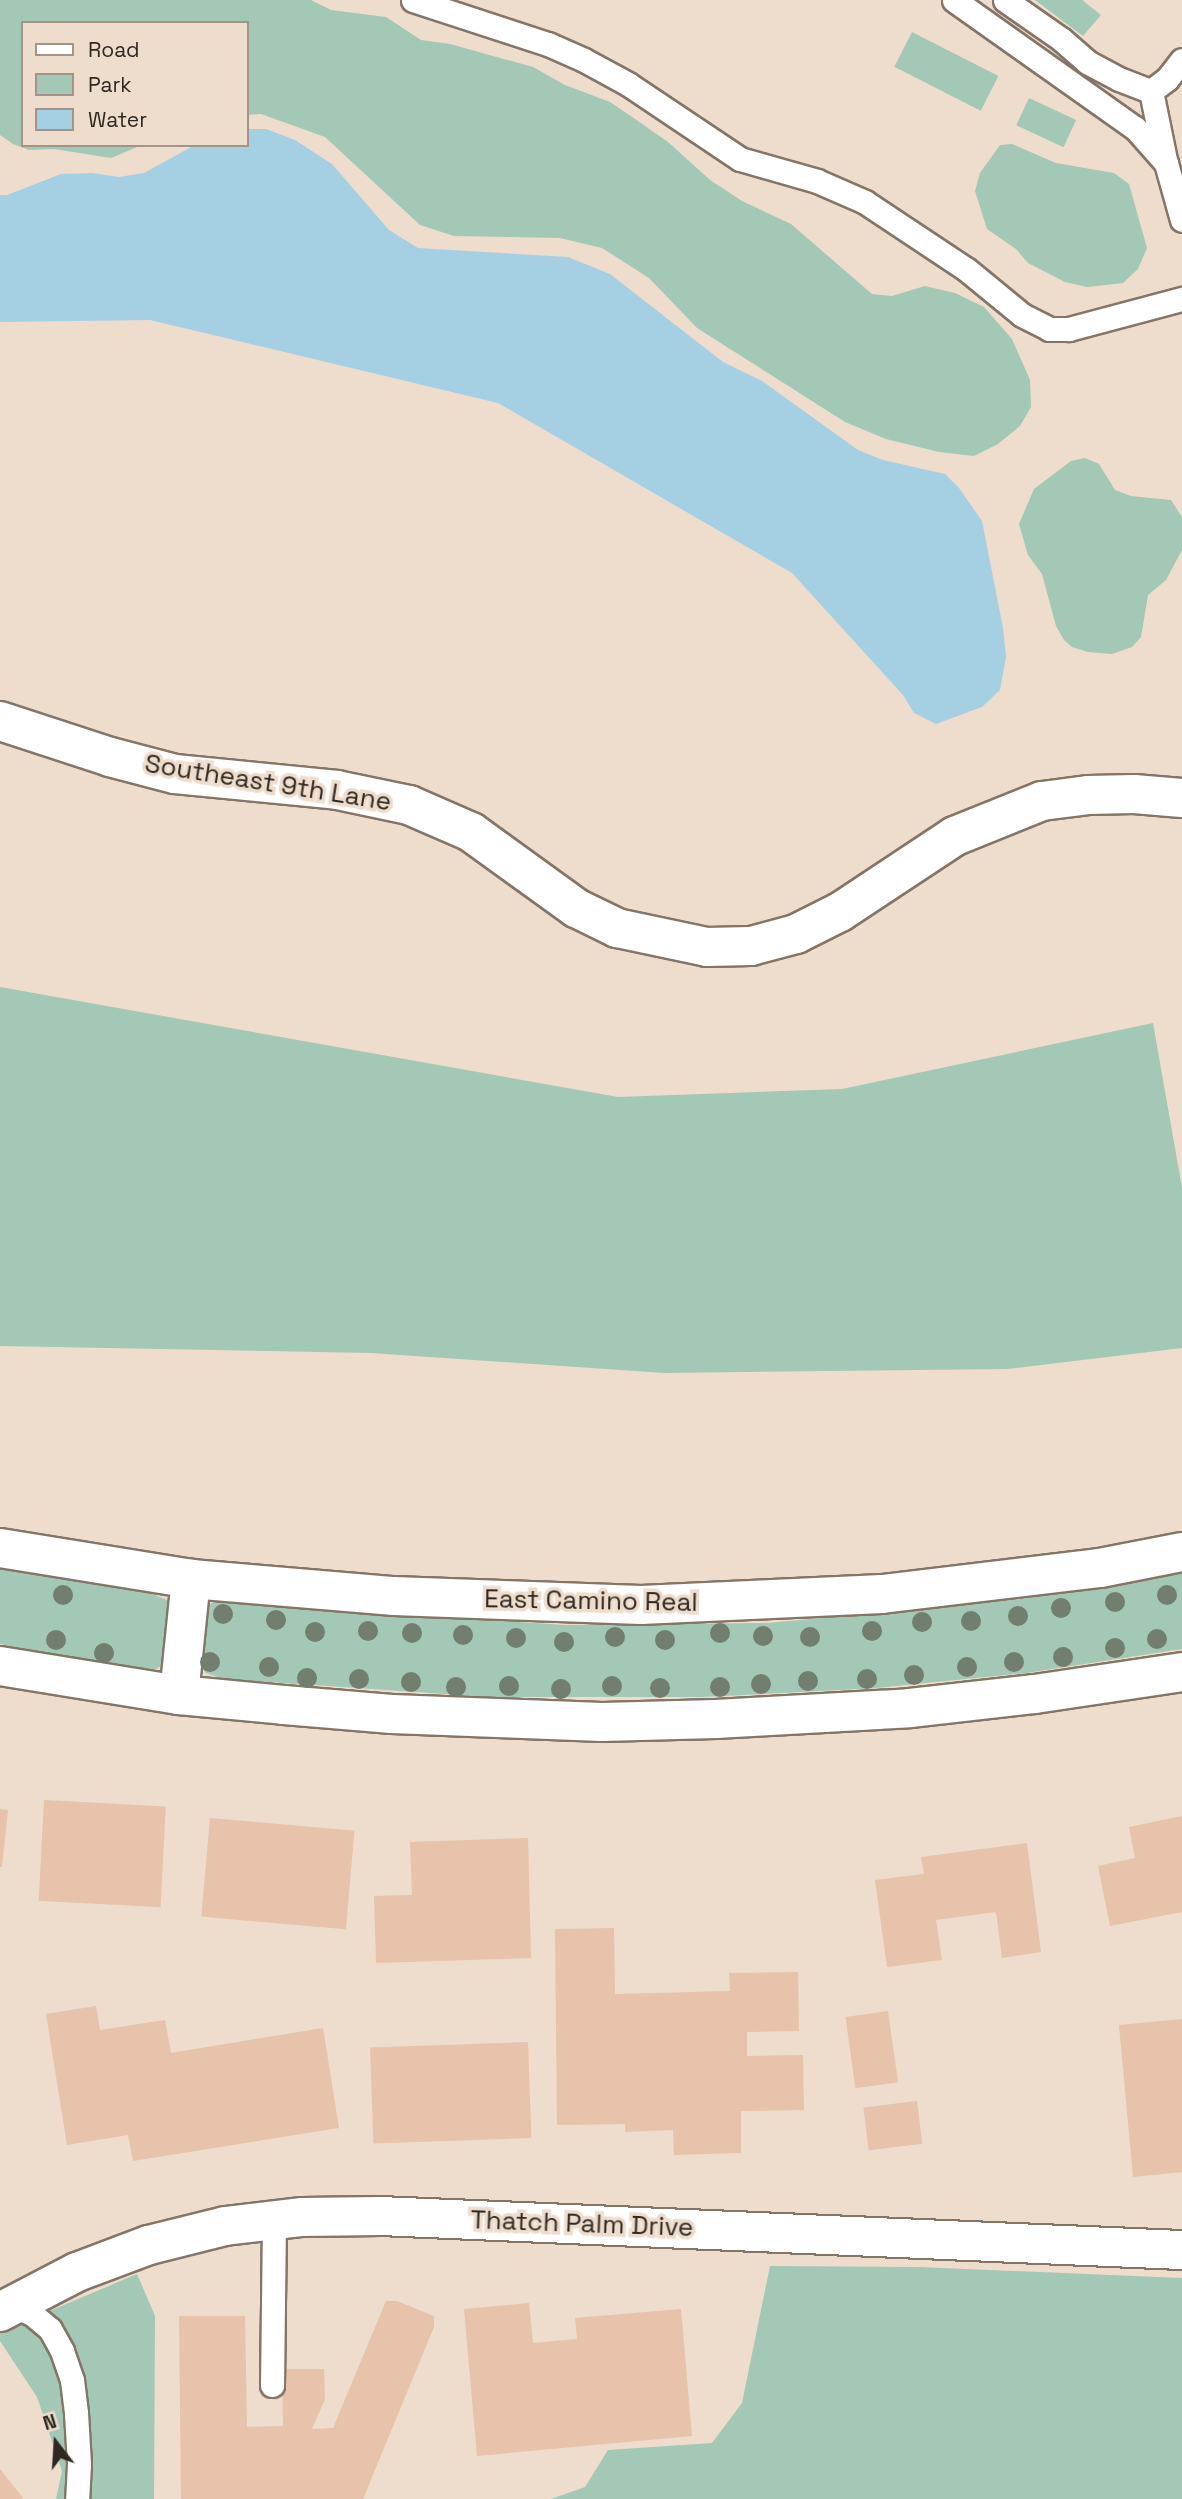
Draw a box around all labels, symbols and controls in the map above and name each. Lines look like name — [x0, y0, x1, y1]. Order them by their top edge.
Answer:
legend — [21, 21, 248, 147]
text: Road — [88, 36, 140, 63]
text: Park — [88, 71, 132, 98]
text: Water — [88, 106, 147, 133]
street label: Southeast 9th Lane — [143, 748, 393, 818]
street label: East Camino Real — [484, 1584, 698, 1618]
street label: Thatch Palm Drive — [470, 2205, 694, 2243]
north arrow — [21, 2408, 91, 2478]
text: N — [40, 2409, 59, 2436]

